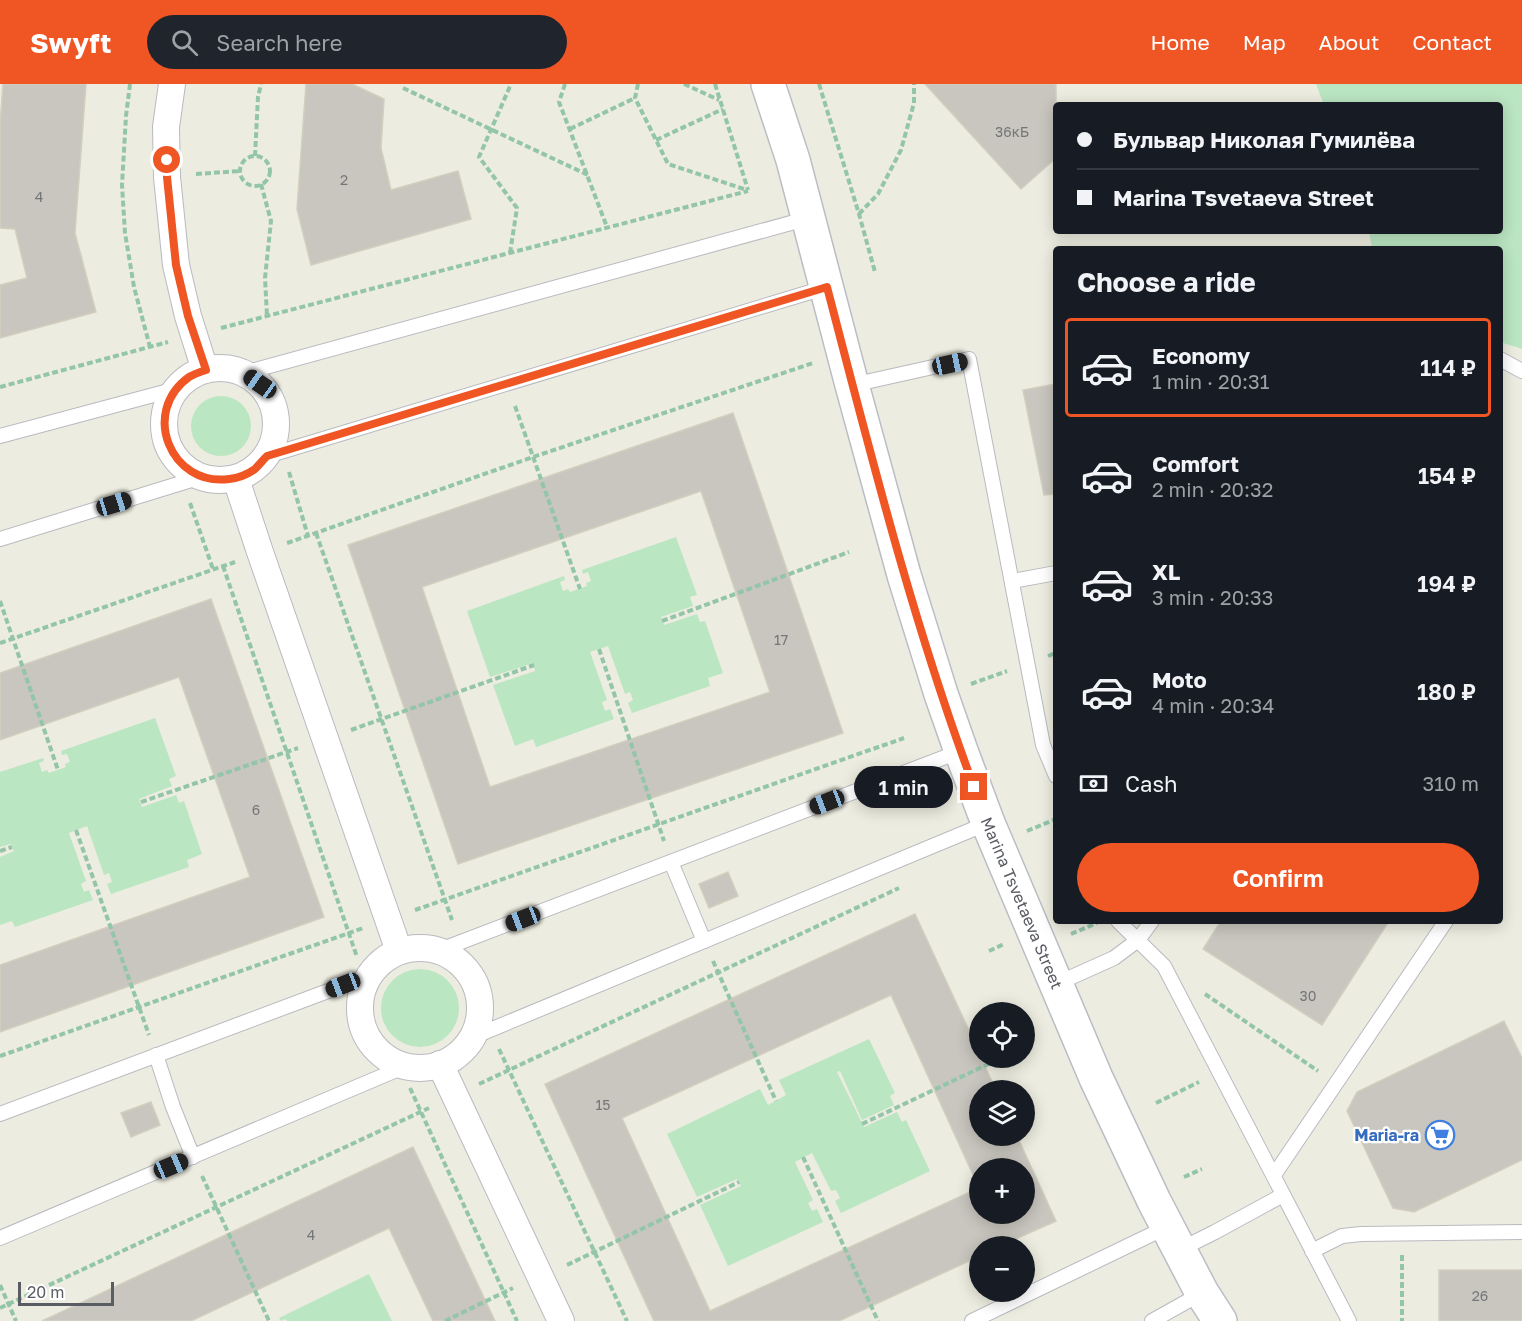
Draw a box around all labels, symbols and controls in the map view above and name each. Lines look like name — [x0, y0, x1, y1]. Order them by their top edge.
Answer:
search box — [147, 15, 567, 69]
text: Swyft — [30, 26, 111, 59]
icon: search — [168, 26, 201, 59]
text: Search here — [216, 29, 342, 56]
text: Home — [1150, 29, 1210, 55]
text: Map — [1243, 29, 1286, 55]
text: About — [1319, 29, 1379, 55]
text: Contact — [1412, 29, 1492, 55]
house number: 36кБ — [995, 123, 1029, 140]
text: Бульвар Николая Гумилёва — [1113, 126, 1415, 153]
route start — [153, 146, 180, 173]
house number: 2 — [340, 171, 348, 188]
text: Marina Tsvetaeva Street — [1113, 184, 1374, 211]
house number: 4 — [35, 188, 43, 205]
text: Choose a ride — [1077, 266, 1256, 298]
icon: car — [1080, 341, 1134, 395]
text: Economy — [1152, 342, 1250, 369]
car — [931, 351, 969, 377]
text: 114 ₽ — [1420, 354, 1476, 381]
car — [240, 366, 280, 402]
text: 1 min · 20:31 — [1152, 369, 1269, 393]
icon: car — [1080, 449, 1134, 503]
text: Comfort — [1152, 450, 1239, 477]
text: 154 ₽ — [1418, 462, 1476, 489]
text: 2 min · 20:32 — [1152, 477, 1273, 501]
car — [94, 490, 134, 518]
icon: car — [1080, 557, 1134, 611]
text: XL — [1152, 558, 1180, 585]
text: 194 ₽ — [1417, 570, 1476, 597]
text: 3 min · 20:33 — [1152, 585, 1273, 609]
house number: 17 — [774, 631, 788, 648]
icon: car — [1080, 665, 1134, 719]
text: Moto — [1152, 666, 1207, 693]
text: 180 ₽ — [1417, 678, 1476, 705]
text: 4 min · 20:34 — [1152, 693, 1274, 717]
callout: 1 min — [854, 766, 953, 808]
icon: cash — [1077, 767, 1110, 800]
text: Cash — [1125, 770, 1178, 797]
text: 310 m — [1423, 771, 1479, 795]
route end — [960, 773, 987, 800]
text: 1 min — [878, 775, 929, 799]
car — [807, 787, 847, 817]
house number: 6 — [252, 801, 260, 818]
street label: Marina Tsvetaeva Street — [977, 814, 1067, 992]
button: Confirm — [1077, 843, 1479, 912]
car — [503, 904, 543, 934]
car — [323, 970, 363, 1000]
house number: 30 — [1300, 987, 1316, 1004]
map controls — [969, 1002, 1035, 1302]
button: locate — [969, 1002, 1035, 1068]
button: layers — [969, 1080, 1035, 1146]
house number: 15 — [596, 1096, 610, 1113]
supermarket icon: Maria-ra — [1424, 1119, 1456, 1151]
place label: Maria-ra — [1354, 1125, 1419, 1145]
car — [151, 1151, 191, 1181]
button: + — [969, 1158, 1035, 1224]
house number: 4 — [307, 1226, 315, 1243]
button: − — [969, 1236, 1035, 1302]
scale bar — [18, 1279, 114, 1306]
text: 20 m — [27, 1282, 64, 1302]
house number: 26 — [1472, 1287, 1488, 1304]

